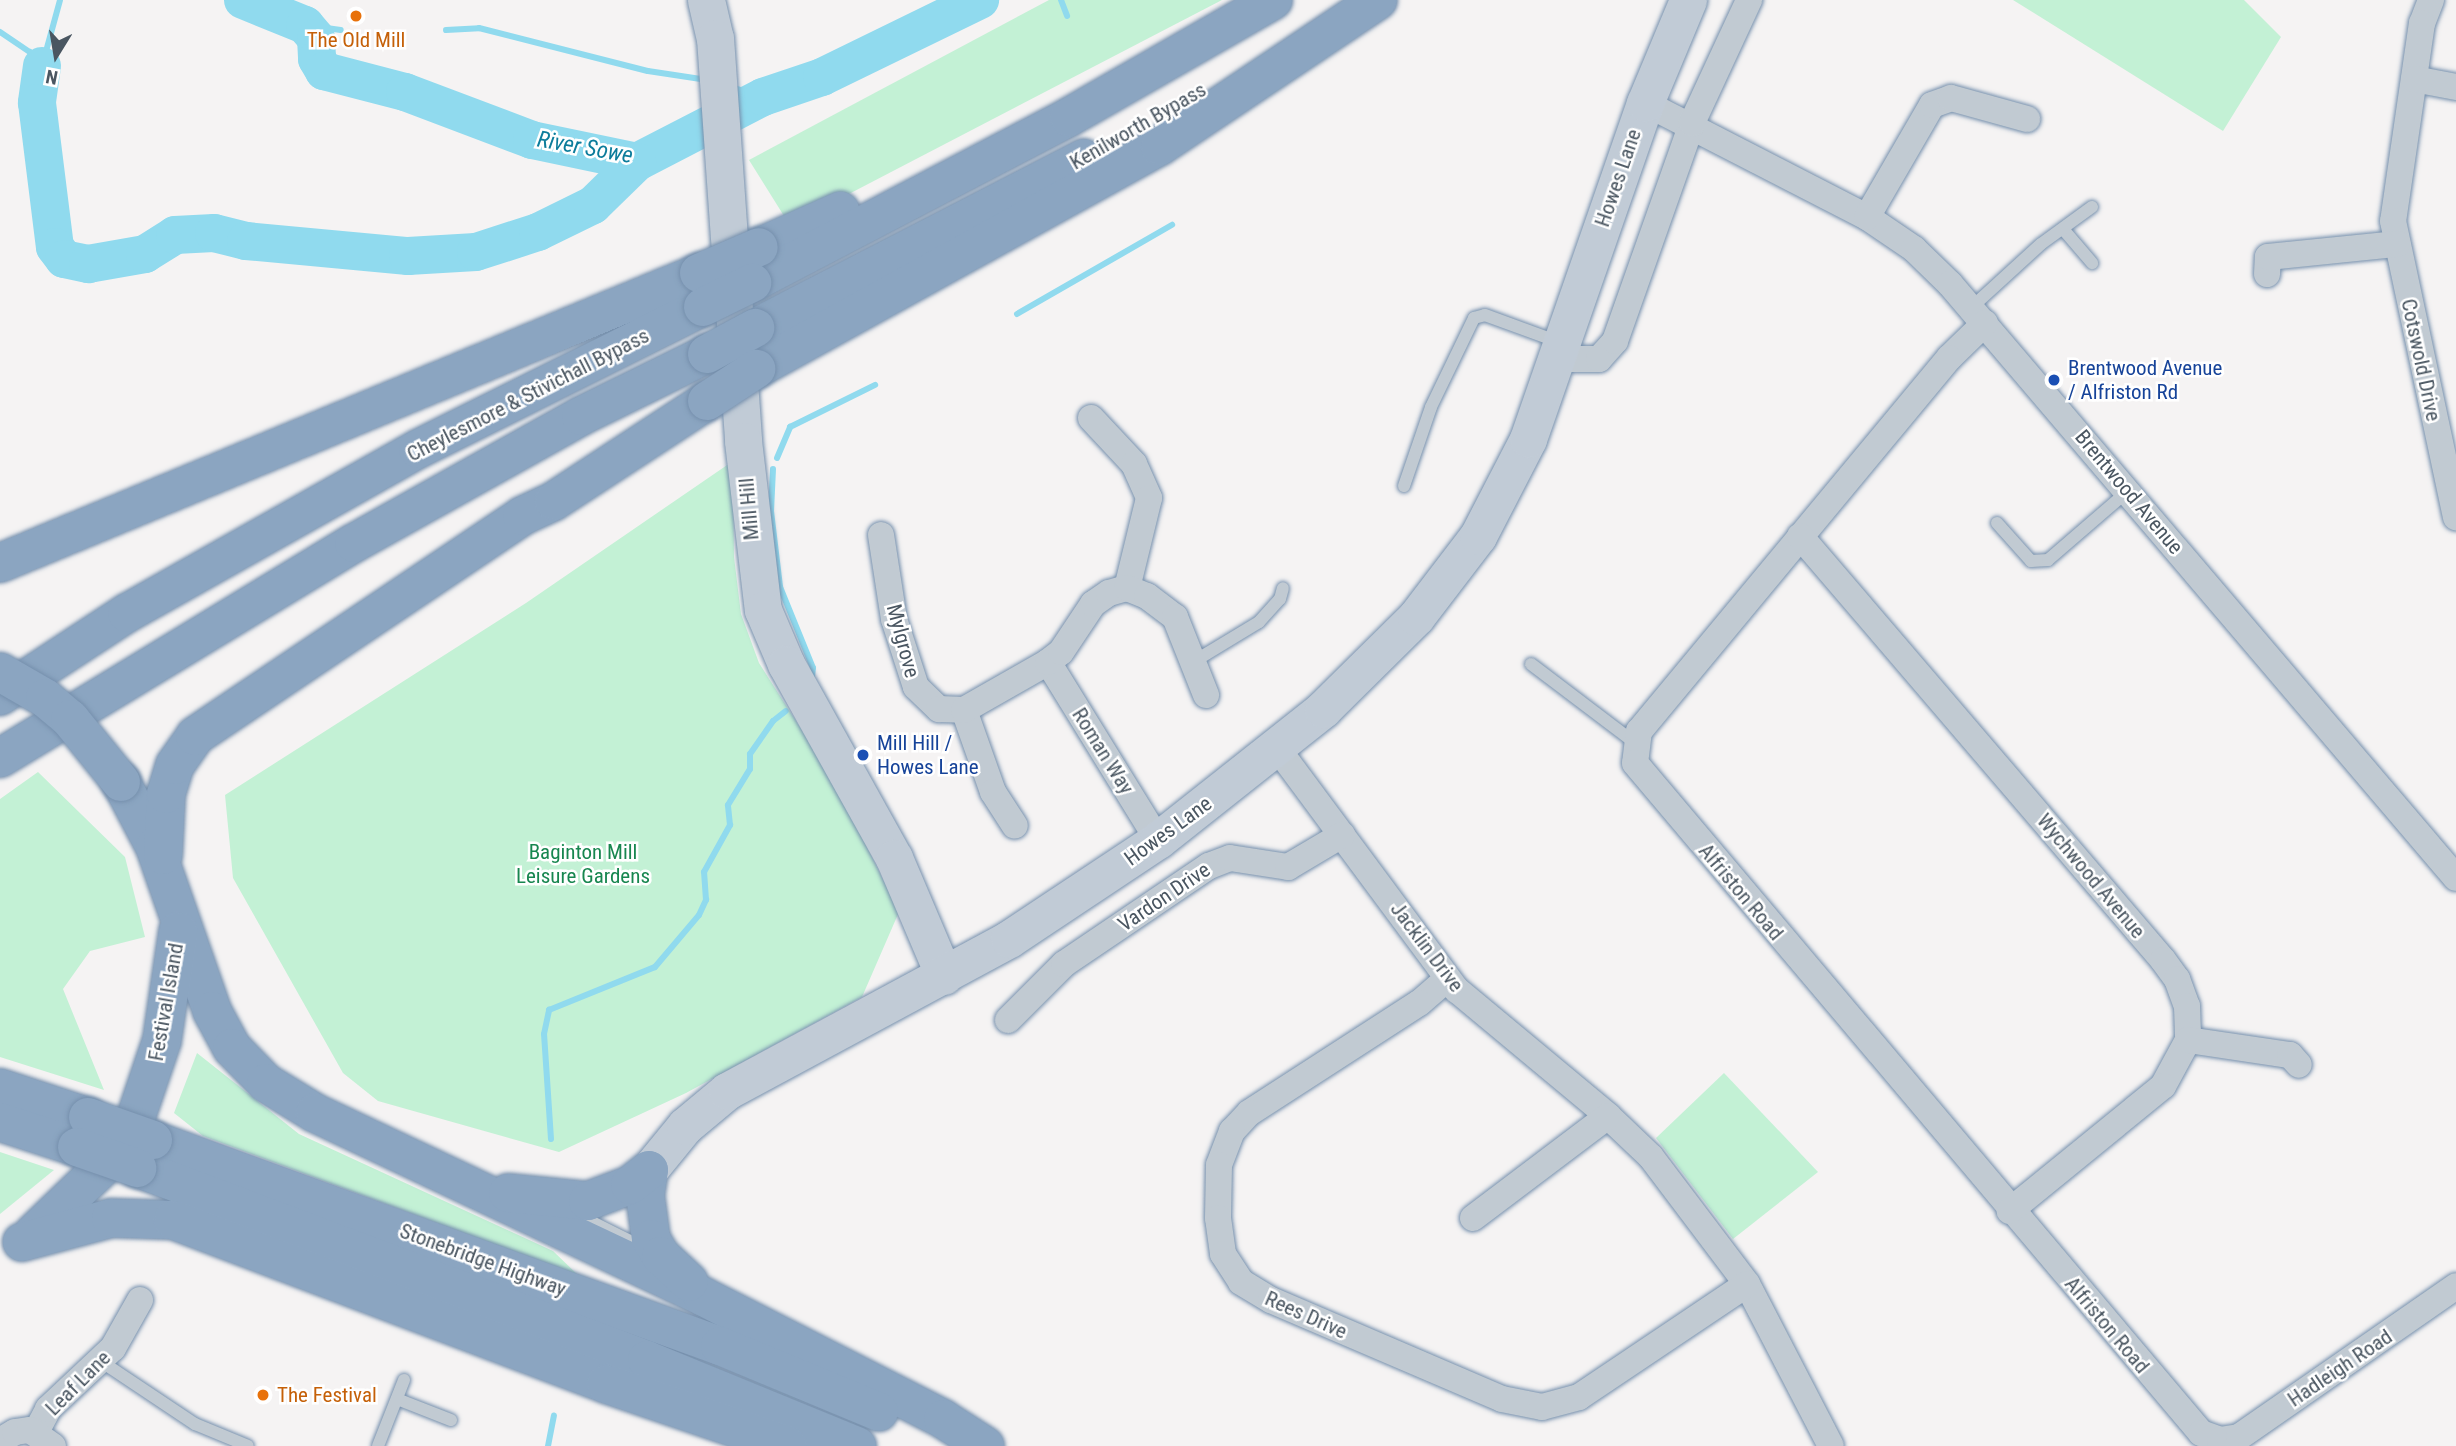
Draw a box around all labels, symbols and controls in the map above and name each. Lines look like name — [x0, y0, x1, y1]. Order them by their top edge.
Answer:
marker: The Old Mill — [348, 8, 364, 24]
north arrow — [21, 21, 91, 91]
place label: The Old Mill — [307, 27, 405, 53]
text: N — [44, 65, 60, 90]
street label: Kenilworth Bypass — [1065, 77, 1211, 175]
water label: River Sowe — [535, 126, 635, 170]
street label: Howes Lane — [1590, 126, 1646, 230]
street label: Cotswold Drive — [2396, 297, 2446, 423]
street label: Cheylesmore & Stivichall Bypass — [403, 323, 653, 467]
place label: Brentwood Avenue / Alfriston Rd — [2068, 355, 2222, 405]
marker: Brentwood Avenue / Alfriston Rd — [2046, 372, 2062, 388]
street label: Brentwood Avenue — [2070, 425, 2188, 559]
street label: Mill Hill — [734, 477, 764, 541]
street label: Mylgrove — [881, 601, 925, 681]
street label: Roman Way — [1067, 703, 1139, 799]
place label: Mill Hill / Howes Lane — [877, 730, 979, 780]
marker: Mill Hill / Howes Lane — [855, 747, 871, 763]
street label: Howes Lane — [1120, 791, 1216, 871]
street label: Wychwood Avenue — [2032, 809, 2150, 943]
park label: Baginton Mill Leisure Gardens — [516, 839, 650, 889]
street label: Alfriston Road — [1693, 839, 1789, 945]
street label: Vardon Drive — [1113, 857, 1215, 937]
street label: Jacklin Drive — [1385, 897, 1469, 997]
street label: Festival Island — [143, 941, 189, 1063]
street label: Stonebridge Highway — [396, 1218, 570, 1302]
street label: Alfriston Road — [2059, 1272, 2155, 1378]
street label: Rees Drive — [1261, 1286, 1351, 1344]
street label: Hadleigh Road — [2283, 1324, 2397, 1412]
street label: Leaf Lane — [40, 1345, 116, 1421]
place label: The Festival — [277, 1382, 377, 1408]
marker: The Festival — [255, 1387, 271, 1403]

